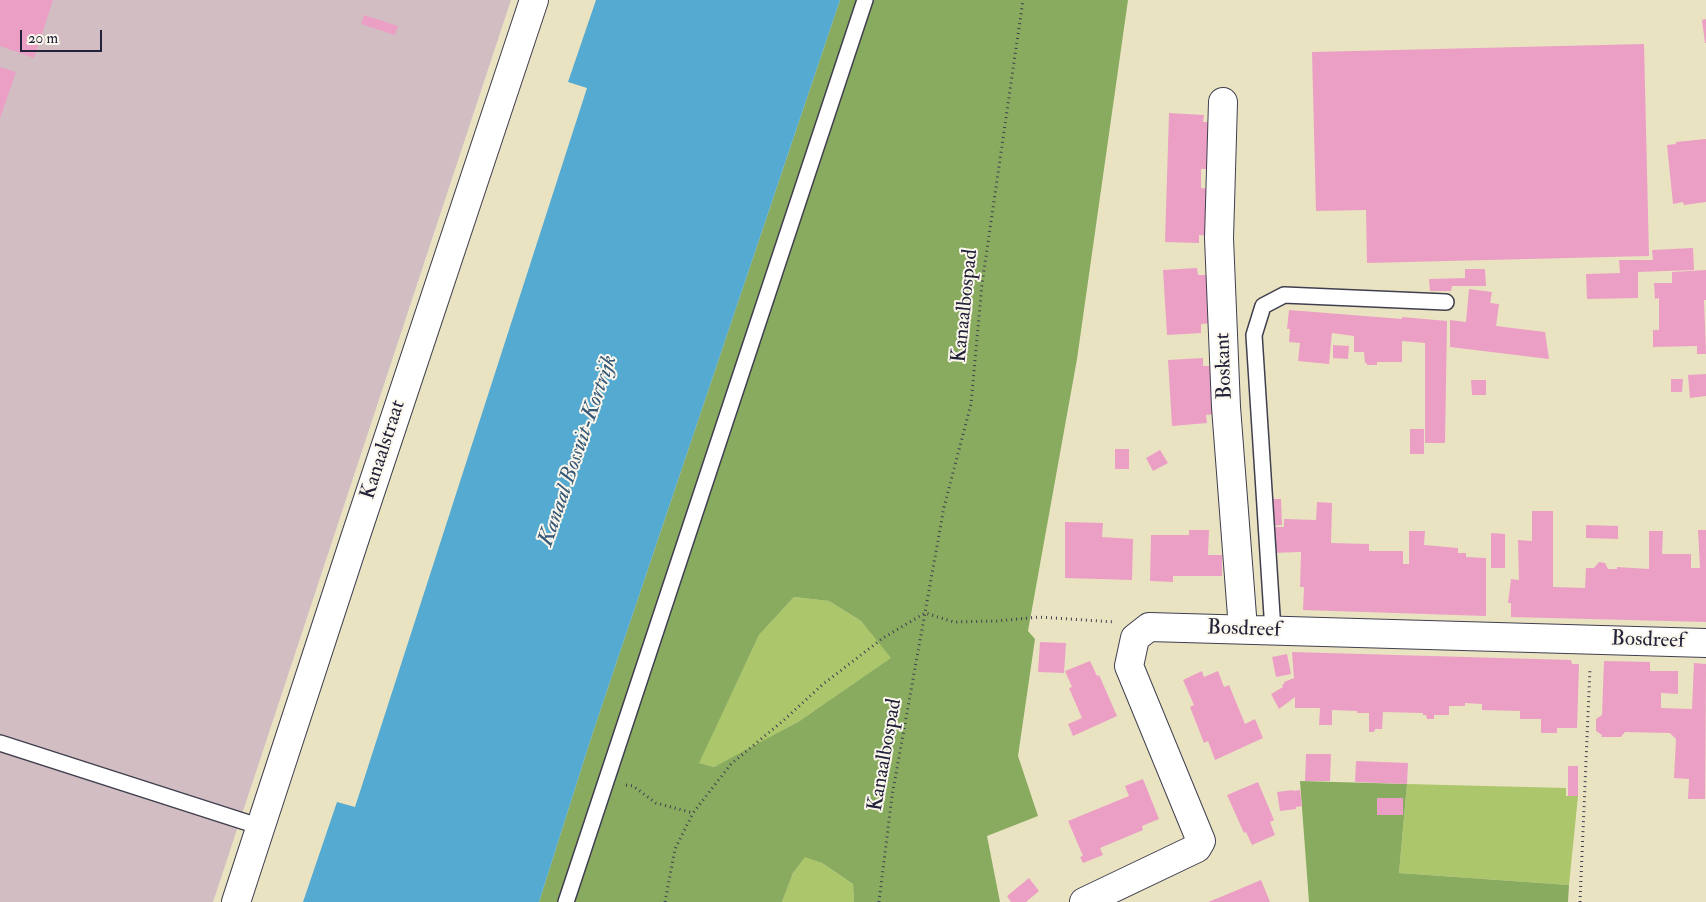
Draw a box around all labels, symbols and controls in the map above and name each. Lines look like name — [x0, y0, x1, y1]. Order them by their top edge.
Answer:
scale bar — [22, 20, 105, 52]
text: 20 m — [28, 29, 58, 48]
street label: Kanaalbospad — [948, 248, 984, 364]
street label: Boskant — [1211, 332, 1239, 400]
water label: Kanaal Bossuit-Kortrijk — [534, 352, 624, 550]
street label: Kanaalstraat — [356, 397, 412, 503]
street label: Bosdreef — [1207, 616, 1281, 644]
street label: Bosdreef — [1611, 627, 1685, 655]
street label: Kanaalbospad — [864, 697, 908, 813]

